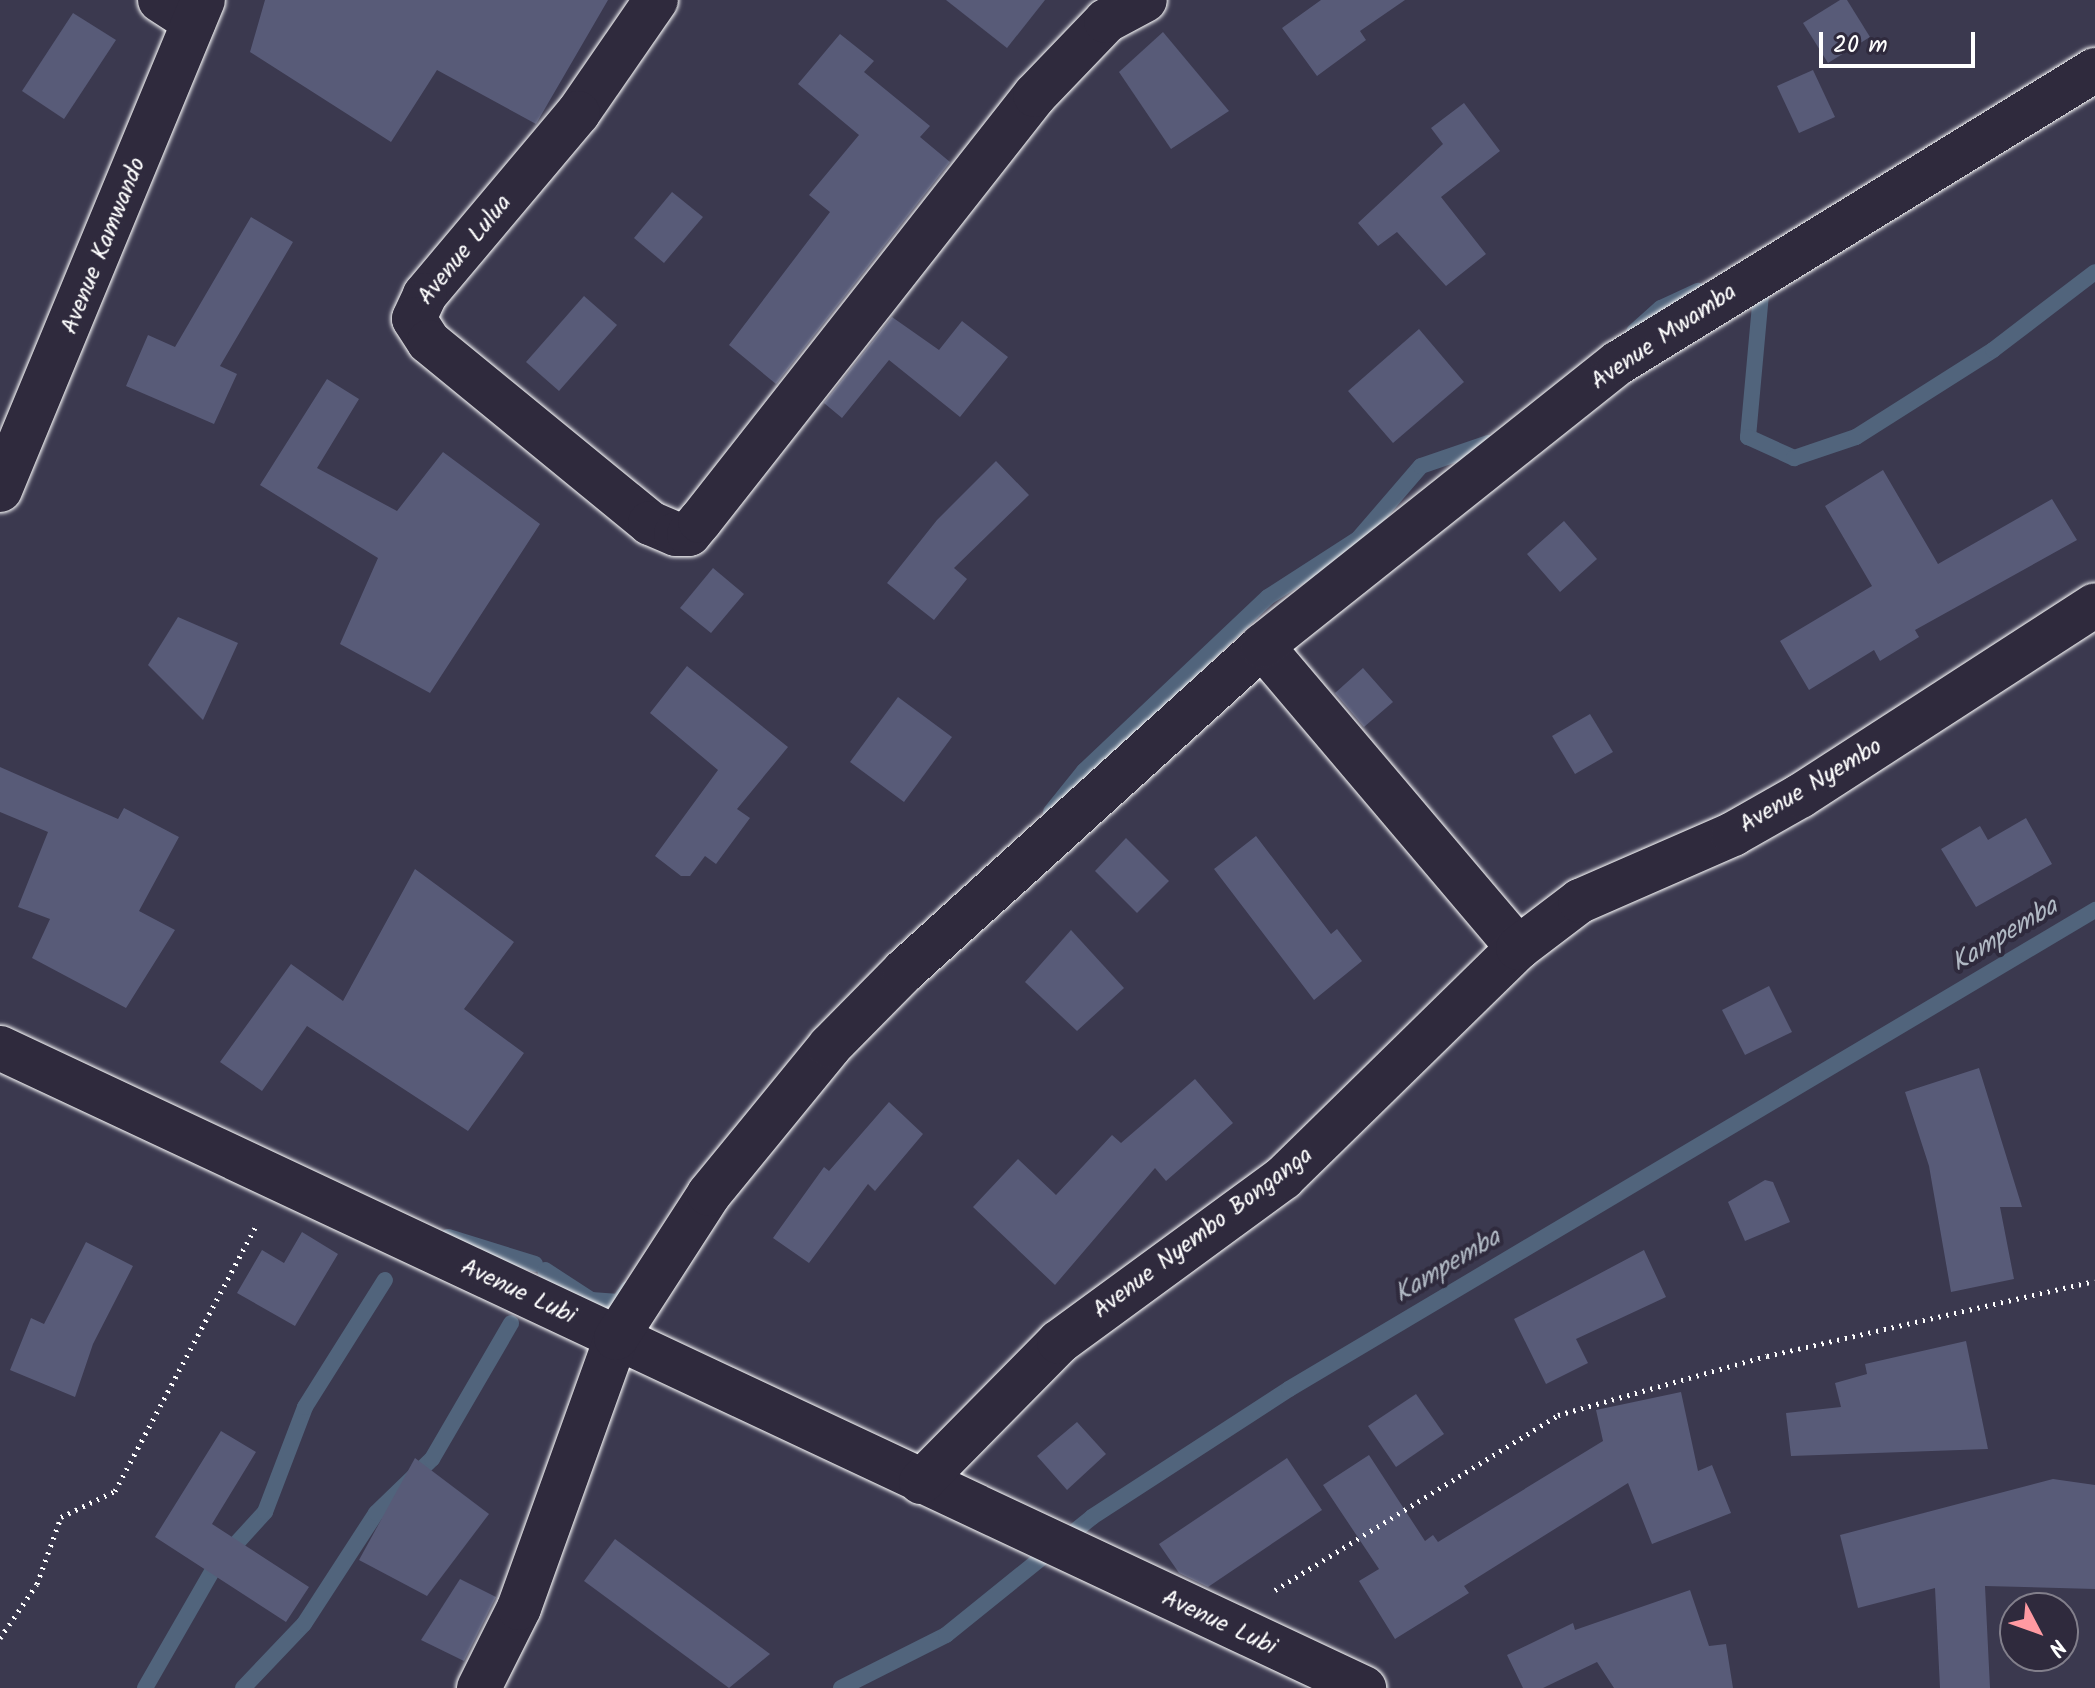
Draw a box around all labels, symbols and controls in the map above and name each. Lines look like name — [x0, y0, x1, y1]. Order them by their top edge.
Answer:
scale bar — [1823, 16, 1979, 66]
text: 20 m — [1833, 26, 1888, 65]
street label: Avenue Kamwando — [55, 154, 153, 338]
street label: Avenue Lulua — [412, 189, 518, 311]
street label: Avenue Mwamba — [1586, 278, 1742, 396]
street label: Avenue Nyembo — [1735, 732, 1887, 840]
water label: Kampemba — [1946, 892, 2064, 980]
street label: Avenue Nyembo Bonganga — [1087, 1141, 1319, 1325]
water label: Kampemba — [1389, 1223, 1507, 1311]
street label: Avenue Lubi — [456, 1253, 580, 1331]
street label: Avenue Lubi — [1157, 1584, 1281, 1662]
north arrow — [1999, 1592, 2079, 1672]
text: N — [2038, 1630, 2074, 1663]

